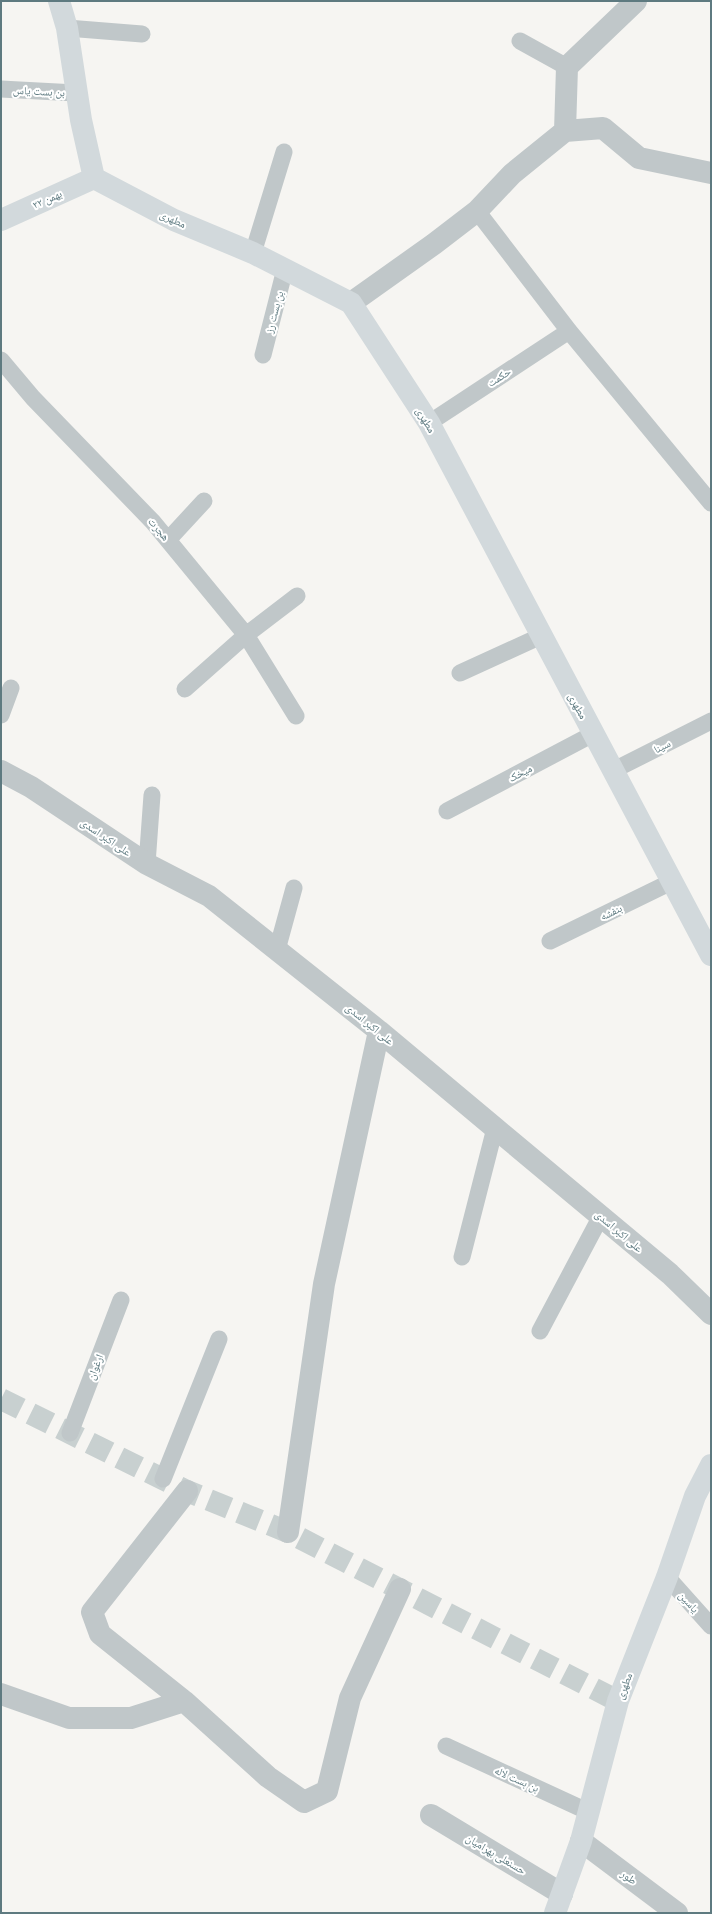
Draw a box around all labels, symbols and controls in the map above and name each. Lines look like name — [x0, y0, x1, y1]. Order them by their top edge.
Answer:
street label: بن بست یاس — [13, 82, 65, 99]
street label: ۲۲ بهمن — [30, 185, 64, 212]
street label: مطهری — [158, 206, 189, 231]
street label: بن بست رز — [260, 289, 286, 336]
street label: حکمت — [484, 363, 514, 390]
street label: مطهری — [413, 404, 440, 435]
street label: هجرت — [145, 514, 174, 544]
street label: مطهری — [565, 690, 591, 721]
street label: سینا — [651, 735, 673, 756]
street label: میخک — [505, 760, 534, 785]
street label: علی اکبر اسدی — [78, 814, 135, 859]
street label: بنفشه — [597, 900, 624, 923]
street label: علی اکبر اسدی — [343, 999, 398, 1048]
street label: علی اکبر اسدی — [592, 1206, 647, 1255]
street label: ارغوان — [83, 1352, 106, 1382]
street label: یاسین — [676, 1588, 703, 1616]
street label: مطهری — [612, 1670, 635, 1701]
street label: بن بست لاله — [492, 1762, 542, 1795]
street label: حسنعلی بهرامیان — [463, 1830, 529, 1877]
street label: طور — [617, 1865, 640, 1888]

